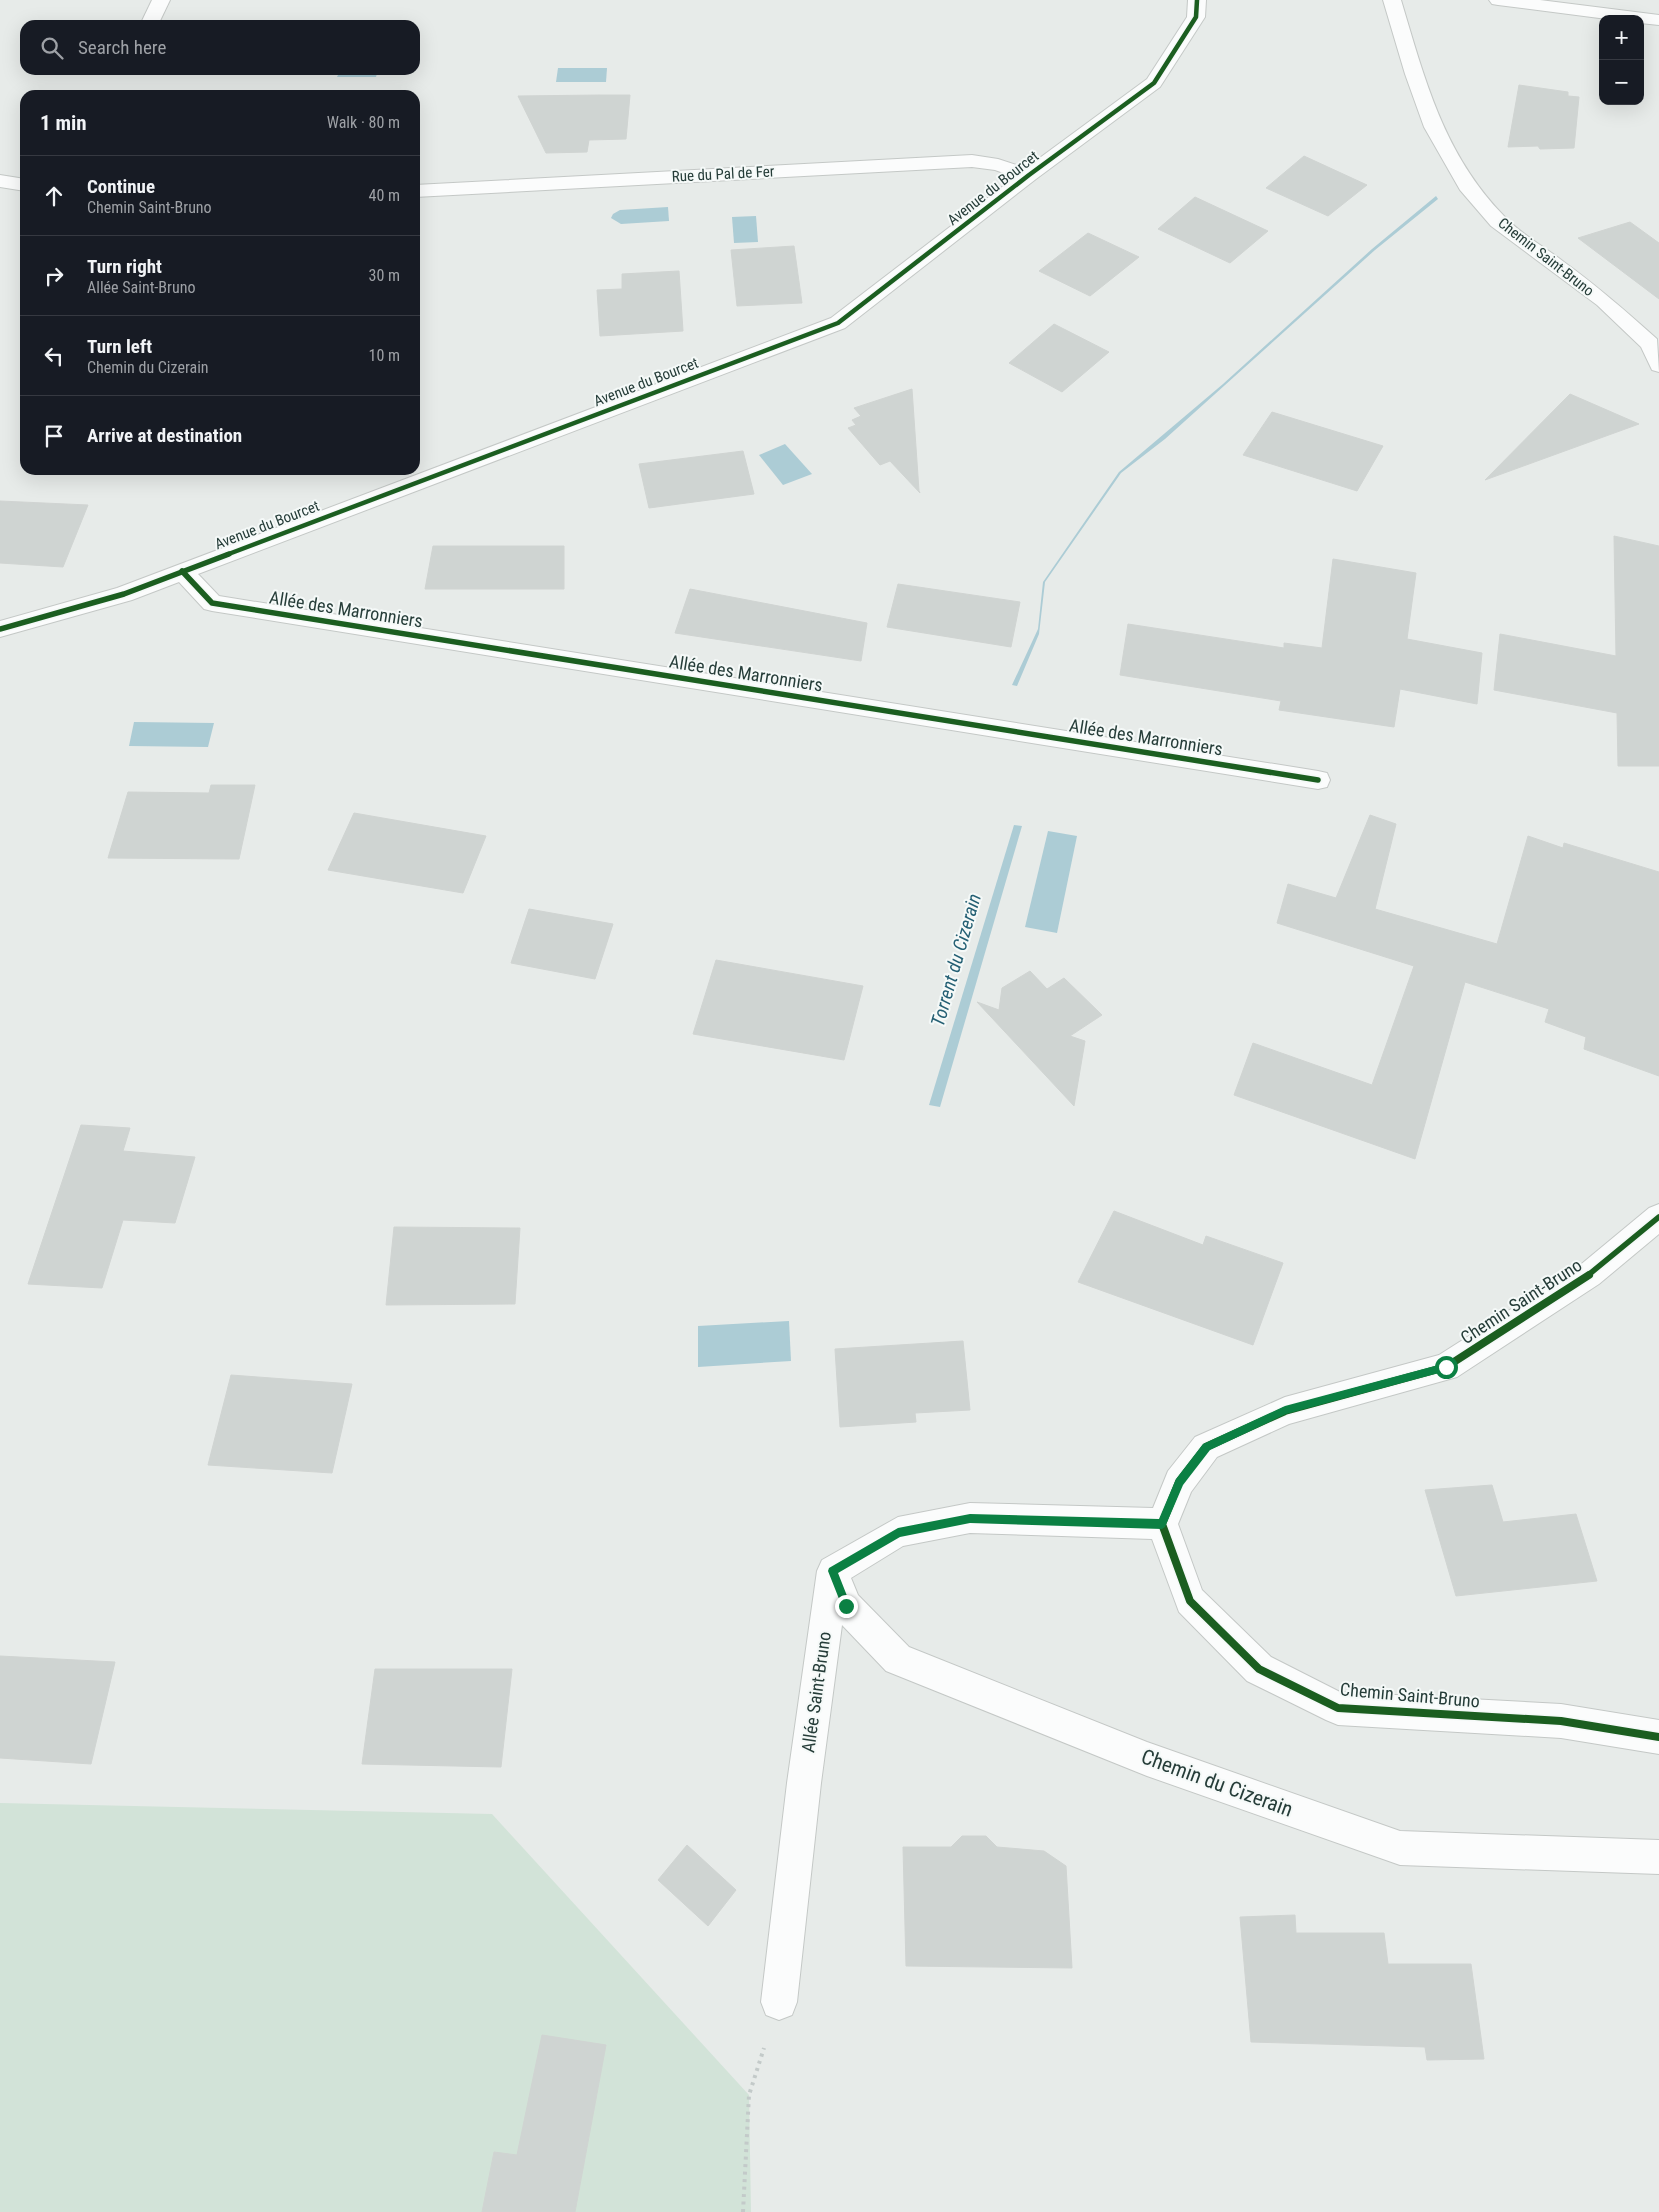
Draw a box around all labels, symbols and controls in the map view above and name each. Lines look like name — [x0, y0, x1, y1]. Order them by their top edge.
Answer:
map controls — [1599, 15, 1644, 105]
button: + — [1599, 15, 1644, 60]
search box — [20, 20, 420, 75]
icon: search — [38, 34, 66, 62]
text: Search here — [78, 36, 166, 59]
button: − — [1599, 60, 1644, 105]
text: 1 min — [40, 111, 87, 135]
text: Walk · 80 m — [327, 113, 400, 132]
street label: Avenue du Bourcet — [944, 147, 1042, 229]
street label: Rue du Pal de Fer — [671, 162, 775, 186]
text: Continue — [87, 175, 155, 198]
icon: ahead — [40, 182, 68, 210]
text: 40 m — [368, 186, 400, 205]
text: Chemin Saint-Bruno — [87, 198, 212, 217]
street label: Chemin Saint-Bruno — [1494, 214, 1598, 300]
text: Turn right — [87, 255, 162, 278]
icon: right — [40, 262, 68, 290]
text: 30 m — [368, 266, 400, 285]
text: Allée Saint-Bruno — [87, 278, 195, 297]
text: Turn left — [87, 335, 152, 358]
icon: left — [40, 342, 68, 370]
text: 10 m — [368, 346, 400, 365]
street label: Avenue du Bourcet — [591, 354, 701, 410]
text: Chemin du Cizerain — [87, 358, 209, 377]
icon: arrive — [40, 422, 68, 450]
text: Arrive at destination — [87, 424, 242, 447]
street label: Avenue du Bourcet — [212, 497, 322, 553]
street label: Allée des Marronniers — [268, 586, 424, 632]
street label: Allée des Marronniers — [668, 650, 824, 696]
street label: Allée des Marronniers — [1068, 714, 1224, 760]
water label: Torrent du Cizerain — [926, 891, 986, 1029]
street label: Chemin Saint-Bruno — [1456, 1254, 1586, 1348]
route start — [1435, 1356, 1458, 1379]
route end — [835, 1595, 858, 1618]
street label: Allée Saint-Bruno — [797, 1630, 835, 1754]
street label: Chemin Saint-Bruno — [1339, 1678, 1481, 1712]
street label: Chemin du Cizerain — [1138, 1744, 1296, 1822]

